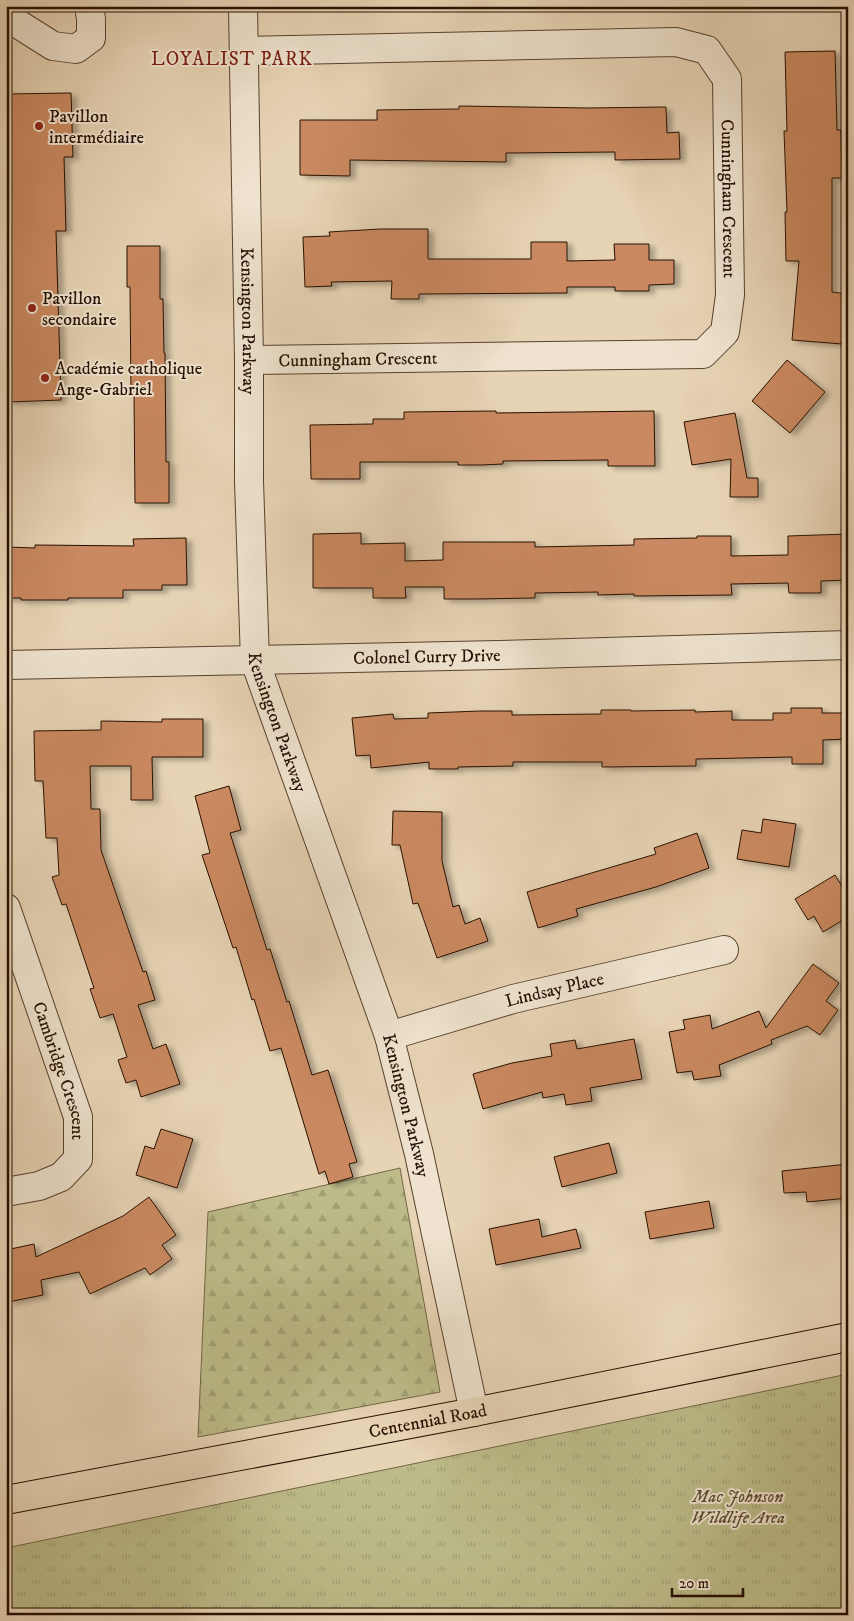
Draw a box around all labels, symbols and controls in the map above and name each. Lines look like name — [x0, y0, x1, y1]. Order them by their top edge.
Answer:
district label: LOYALIST PARK — [151, 48, 313, 71]
place label: Pavillon intermédiaire — [49, 106, 144, 149]
street label: Cunningham Crescent — [716, 119, 740, 279]
marker: Pavillon intermédiaire — [33, 120, 45, 132]
street label: Kensington Parkway — [235, 247, 259, 395]
place label: Pavillon secondaire — [42, 288, 117, 331]
marker: Pavillon secondaire — [26, 302, 38, 314]
street label: Cunningham Crescent — [278, 348, 438, 372]
place label: Académie catholique Ange-Gabriel — [55, 358, 202, 401]
marker: Académie catholique Ange-Gabriel — [39, 372, 51, 384]
street label: Colonel Curry Drive — [353, 645, 501, 670]
street label: Kensington Parkway — [243, 652, 311, 796]
street label: Lindsay Place — [503, 968, 606, 1013]
street label: Cambridge Crescent — [27, 999, 88, 1140]
street label: Kensington Parkway — [377, 1032, 434, 1180]
street label: Centennial Road — [367, 1400, 489, 1444]
park label: Mac Johnson Wildlife Area — [691, 1486, 785, 1529]
scale bar — [672, 1566, 743, 1598]
text: 20 m — [679, 1574, 709, 1593]

